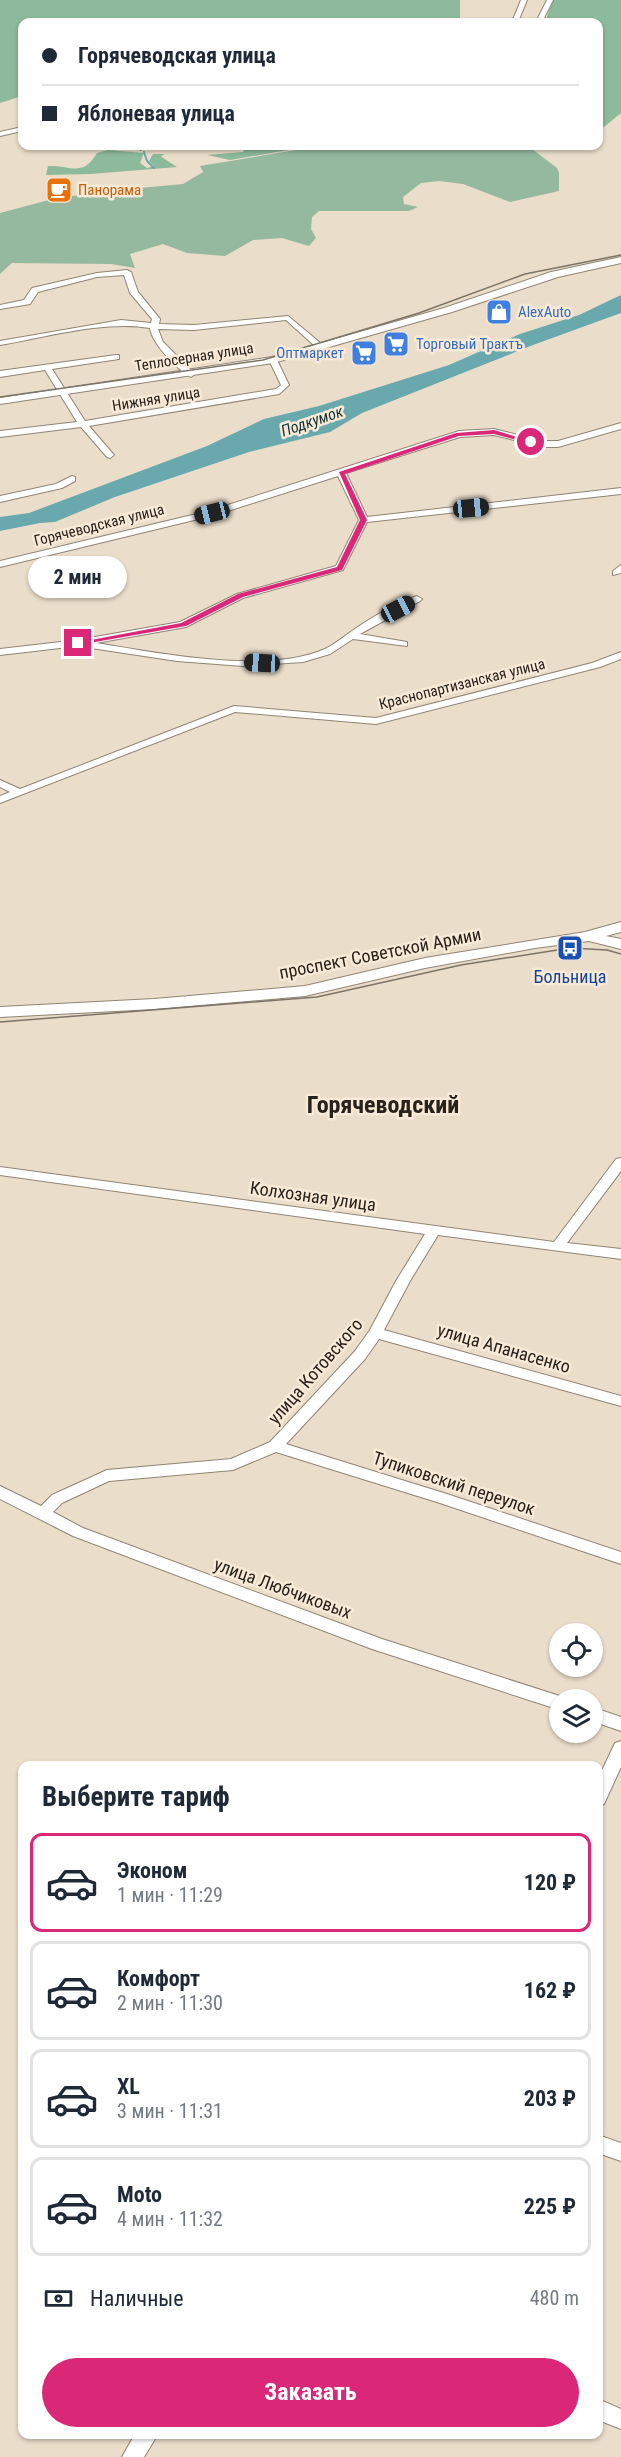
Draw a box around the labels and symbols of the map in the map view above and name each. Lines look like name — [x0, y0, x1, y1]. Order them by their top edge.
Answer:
cafe icon: Панорама — [44, 175, 74, 205]
place label: Панорама — [78, 181, 141, 199]
shop icon: AlexAuto — [484, 297, 514, 327]
place label: AlexAuto — [518, 303, 571, 321]
supermarket icon: Торговый Трактъ — [381, 329, 411, 359]
place label: Торговый Трактъ — [416, 335, 523, 353]
supermarket icon: Оптмаркет — [349, 338, 379, 368]
street label: Теплосерная улица — [133, 339, 255, 375]
place label: Оптмаркет — [276, 344, 344, 362]
street label: Нижняя улица — [111, 383, 201, 415]
water label: Подкумок — [278, 401, 346, 440]
route start — [517, 428, 544, 455]
car — [452, 497, 490, 519]
street label: Горячеводская улица — [32, 500, 166, 550]
car — [192, 500, 232, 526]
callout: 2 мин — [28, 556, 128, 598]
car — [378, 593, 418, 625]
route end — [64, 629, 91, 656]
car — [244, 653, 280, 673]
street label: Краснопартизанская улица — [377, 655, 547, 713]
street label: проспект Советской Армии — [277, 923, 483, 983]
bus stop icon: Больница — [555, 933, 585, 963]
place label: Больница — [534, 966, 606, 987]
district label: Горячеводский — [307, 1091, 459, 1119]
street label: Колхозная улица — [249, 1177, 377, 1215]
street label: улица Котовского — [263, 1314, 367, 1428]
street label: улица Апанасенко — [435, 1319, 573, 1377]
street label: Тупиковский переулок — [370, 1447, 538, 1519]
street label: улица Любчиковых — [211, 1553, 355, 1623]

